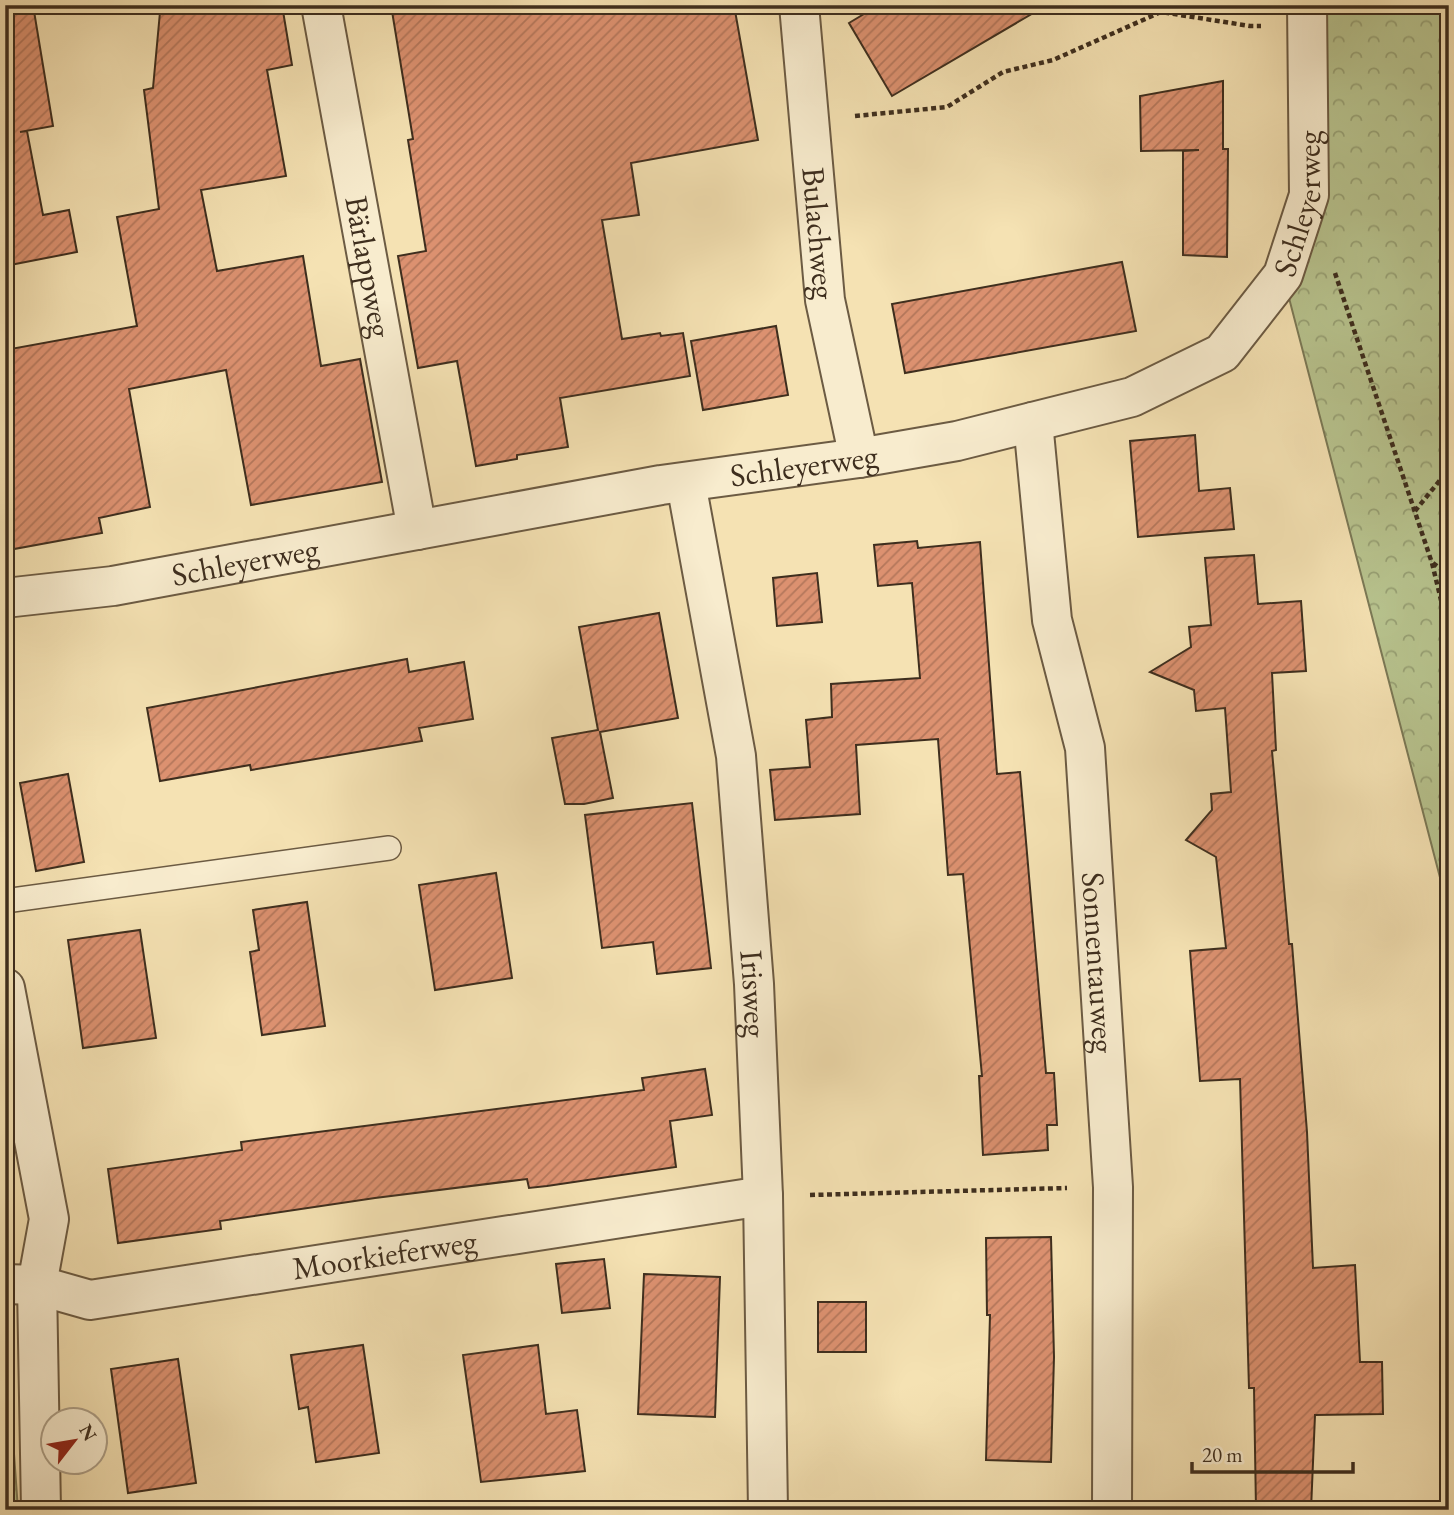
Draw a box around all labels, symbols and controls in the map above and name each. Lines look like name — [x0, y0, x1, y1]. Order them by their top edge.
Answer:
street label: Schleyerweg — [1263, 129, 1331, 282]
street label: Bulachweg — [792, 165, 846, 302]
street label: Bärlappweg — [335, 193, 403, 342]
street label: Schleyerweg — [727, 434, 882, 496]
street label: Schleyerweg — [168, 527, 323, 596]
street label: Sonnentauweg — [1072, 871, 1125, 1055]
street label: Irisweg — [730, 949, 777, 1039]
street label: Moorkieferweg — [289, 1219, 481, 1289]
north arrow — [38, 1406, 108, 1476]
text: N — [73, 1419, 103, 1446]
scale bar — [1192, 1431, 1352, 1475]
text: 20 m — [1202, 1441, 1243, 1468]

